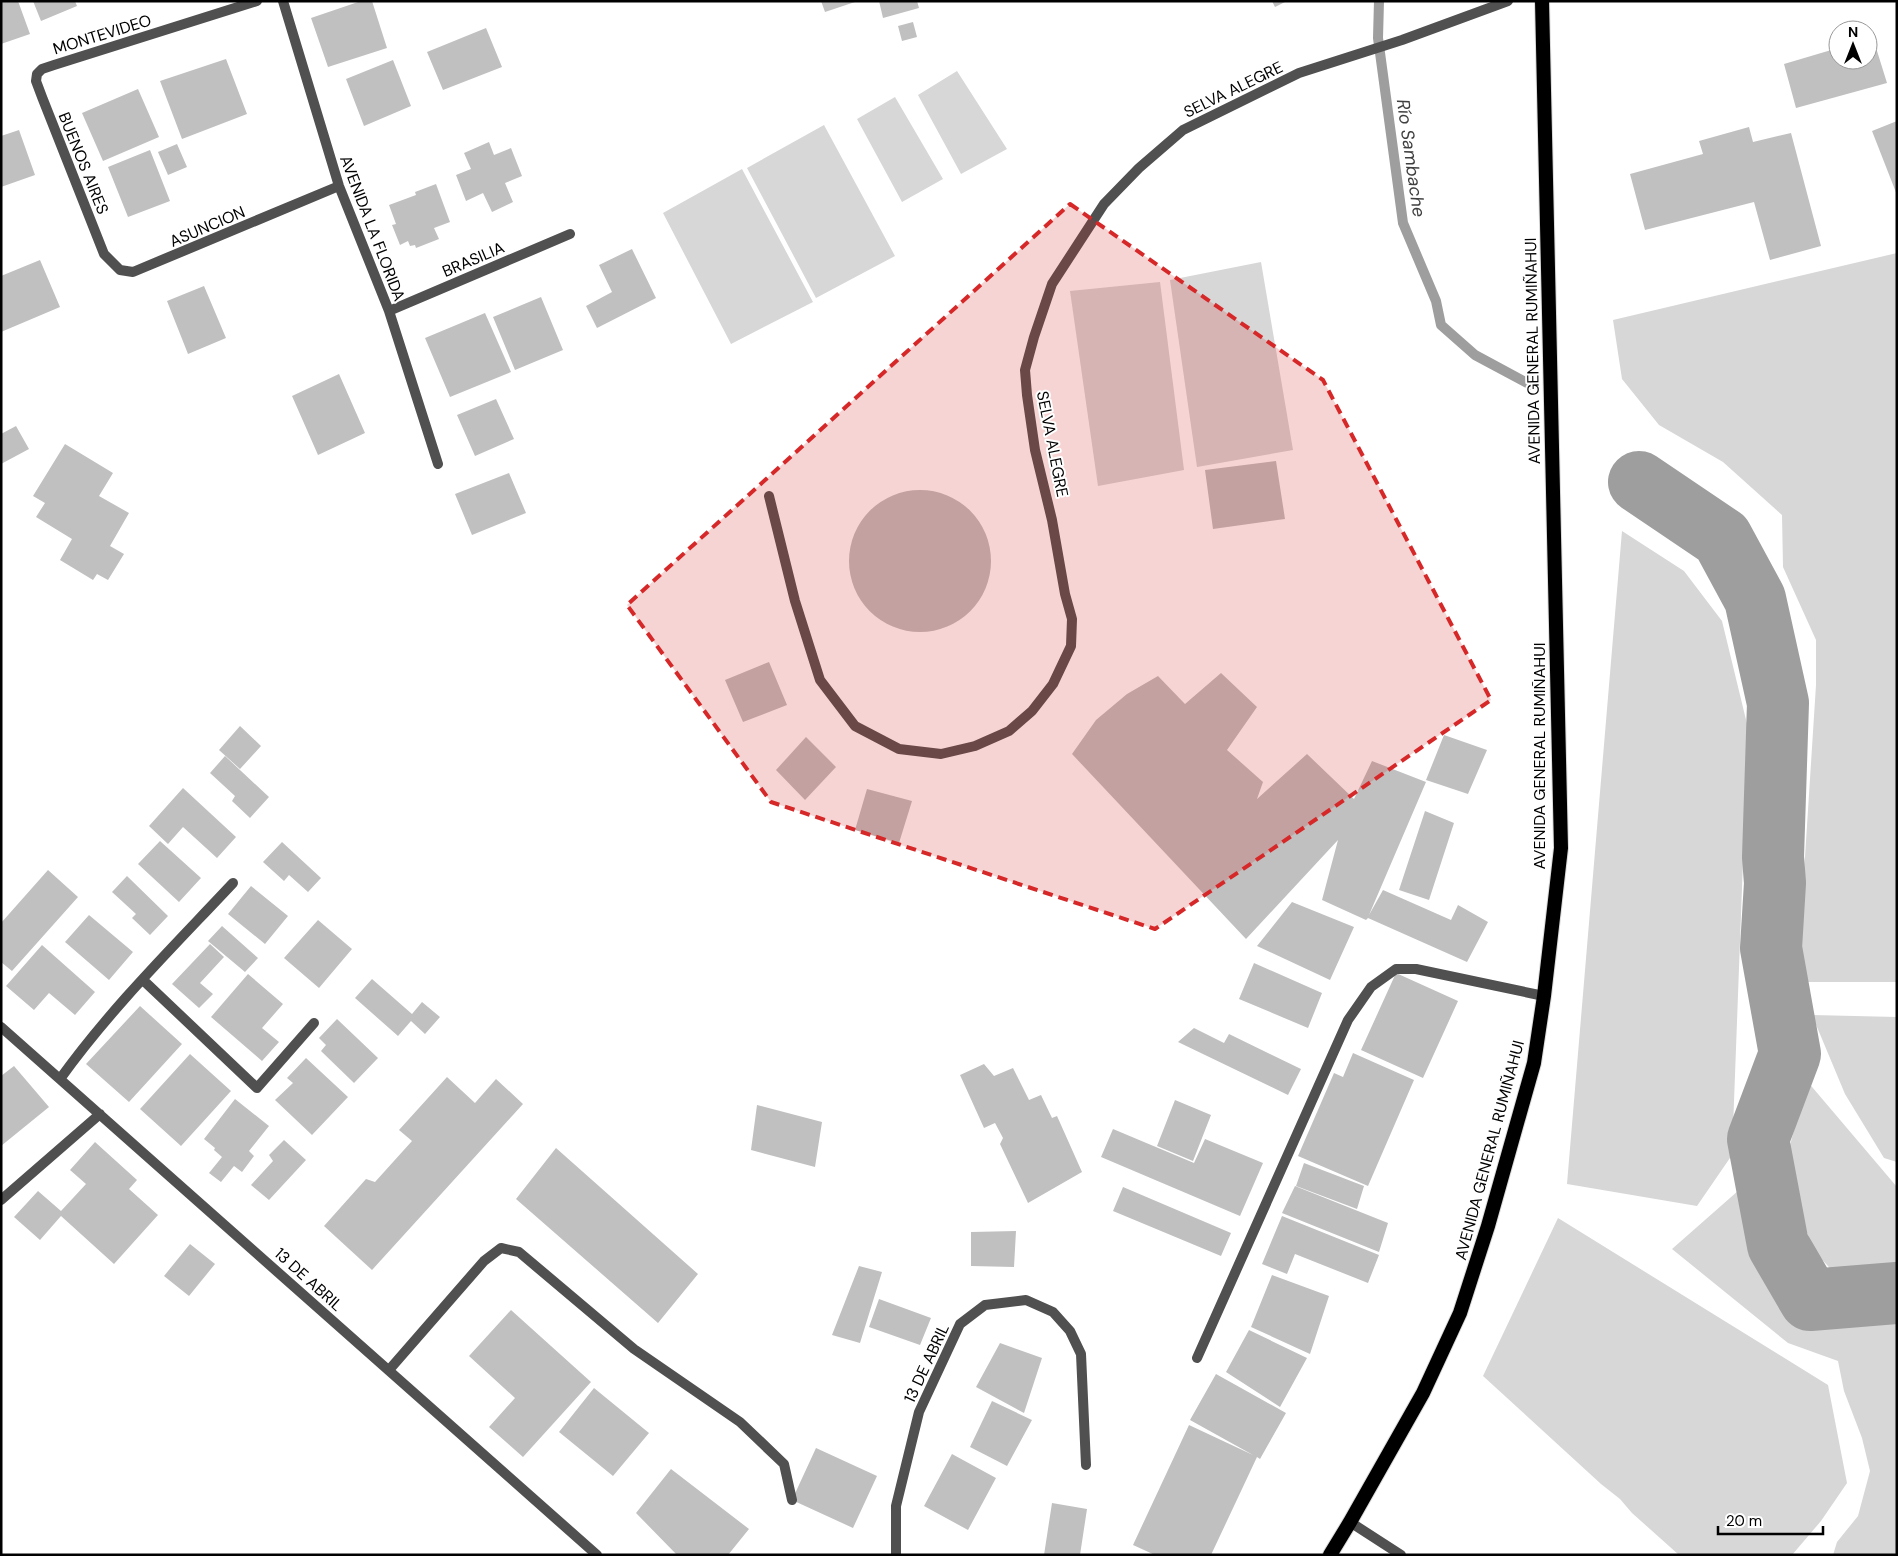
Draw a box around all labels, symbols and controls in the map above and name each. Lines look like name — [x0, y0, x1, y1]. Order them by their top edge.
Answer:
street label: MONTEVIDEO — [50, 10, 154, 59]
north arrow — [1828, 20, 1878, 70]
text: N — [1848, 23, 1858, 41]
street label: SELVA ALEGRE — [1180, 56, 1286, 122]
water label: Río Sambache — [1391, 97, 1431, 219]
street label: BUENOS AIRES — [54, 109, 114, 217]
street label: AVENIDA LA FLORIDA — [335, 152, 410, 304]
street label: ASUNCION — [166, 201, 248, 252]
street label: BRASILIA — [439, 237, 508, 282]
street label: AVENIDA GENERAL RUMIÑAHUI — [1520, 237, 1545, 465]
street label: SELVA ALEGRE — [1032, 389, 1073, 499]
street label: AVENIDA GENERAL RUMIÑAHUI — [1529, 643, 1550, 869]
street label: AVENIDA GENERAL RUMIÑAHUI — [1450, 1038, 1529, 1262]
street label: 13 DE ABRIL — [270, 1243, 347, 1316]
street label: 13 DE ABRIL — [899, 1320, 954, 1406]
scale bar — [1718, 1504, 1823, 1536]
text: 20 m — [1726, 1511, 1762, 1531]

